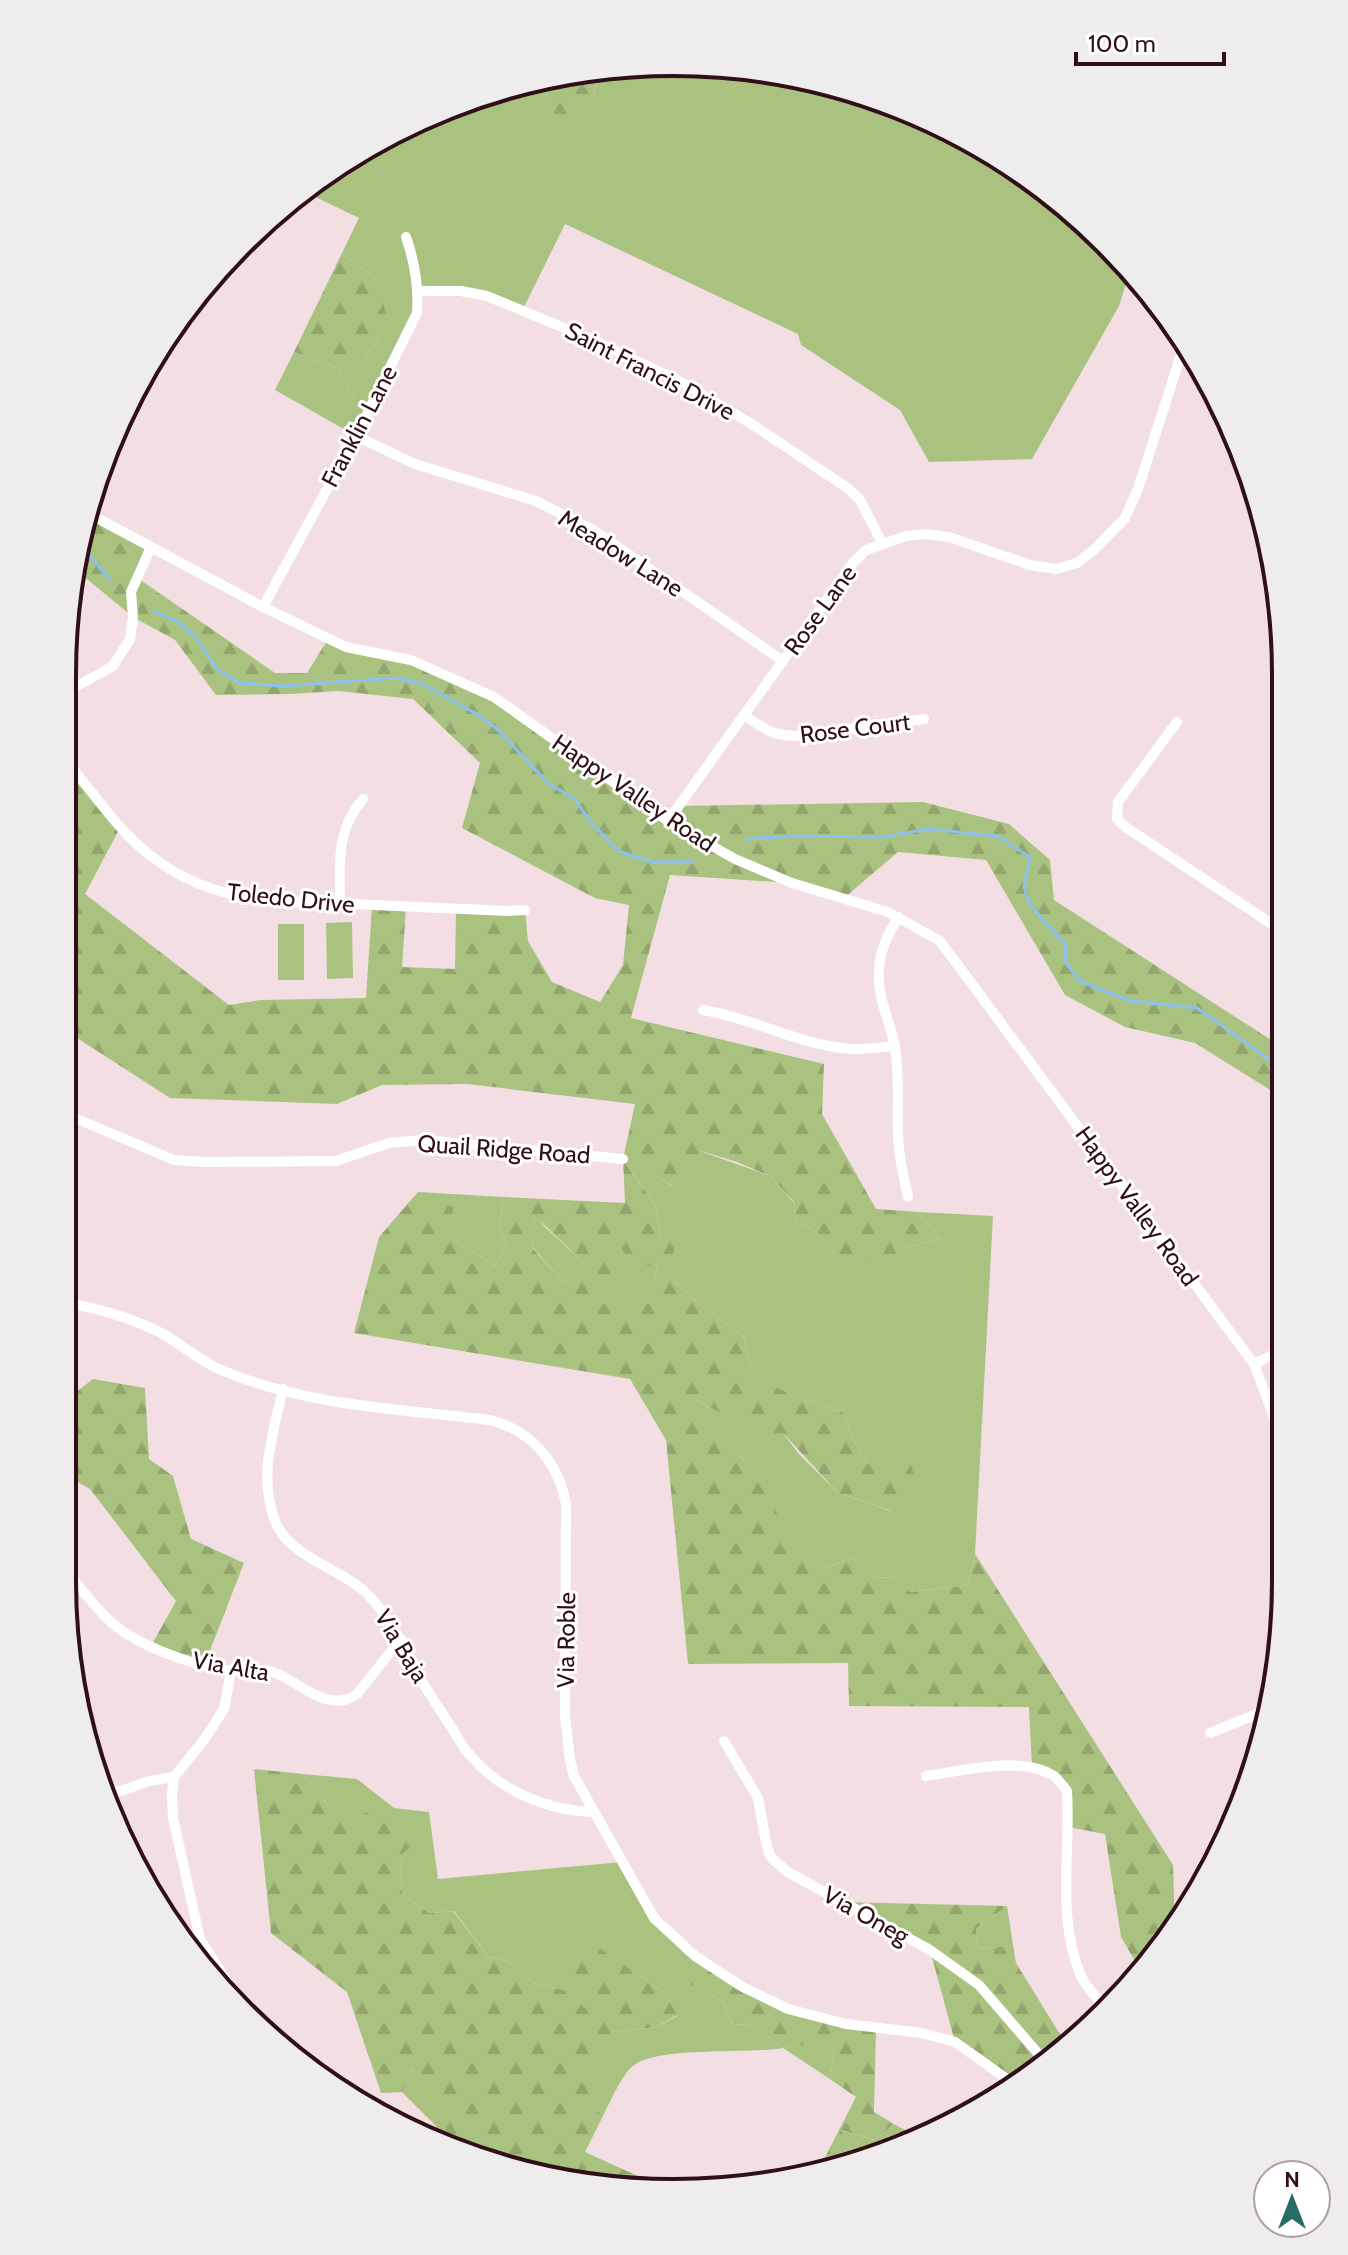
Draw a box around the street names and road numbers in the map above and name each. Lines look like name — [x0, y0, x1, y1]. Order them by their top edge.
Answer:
street label: Saint Francis Drive — [560, 316, 740, 426]
street label: Franklin Lane — [315, 360, 403, 492]
street label: Meadow Lane — [553, 503, 689, 603]
street label: Rose Lane — [778, 559, 862, 661]
street label: Rose Court — [798, 707, 912, 749]
street label: Happy Valley Road — [547, 728, 721, 858]
street label: Toledo Drive — [226, 877, 356, 919]
street label: Happy Valley Road — [1069, 1120, 1205, 1292]
street label: Quail Ridge Road — [417, 1129, 591, 1169]
street label: Via Roble — [551, 1592, 581, 1688]
street label: Via Baja — [369, 1604, 435, 1688]
street label: Via Alta — [190, 1645, 272, 1687]
street label: Via Oneg — [818, 1880, 915, 1951]

